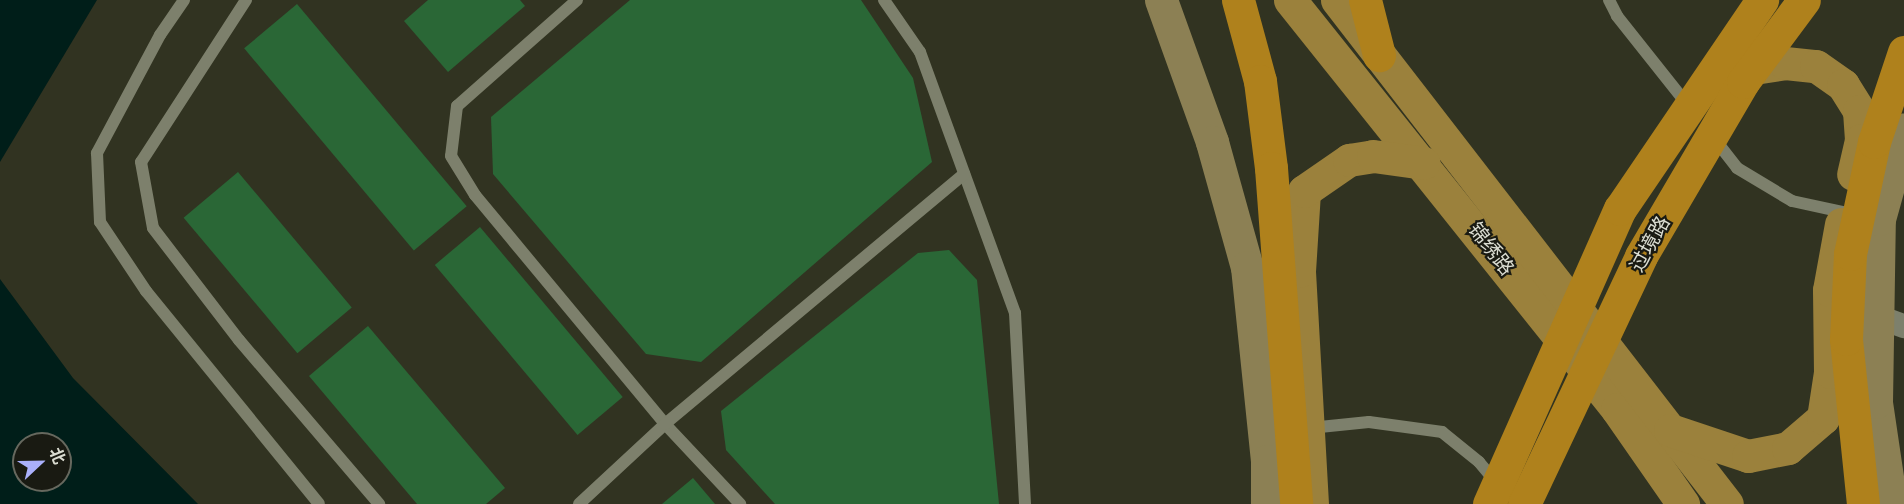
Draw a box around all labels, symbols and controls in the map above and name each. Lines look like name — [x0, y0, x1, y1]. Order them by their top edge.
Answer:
street label: 过境路 — [1625, 212, 1675, 276]
street label: 锦绣路 — [1463, 218, 1519, 280]
north arrow — [12, 432, 72, 492]
text: 北 — [45, 445, 69, 467]

